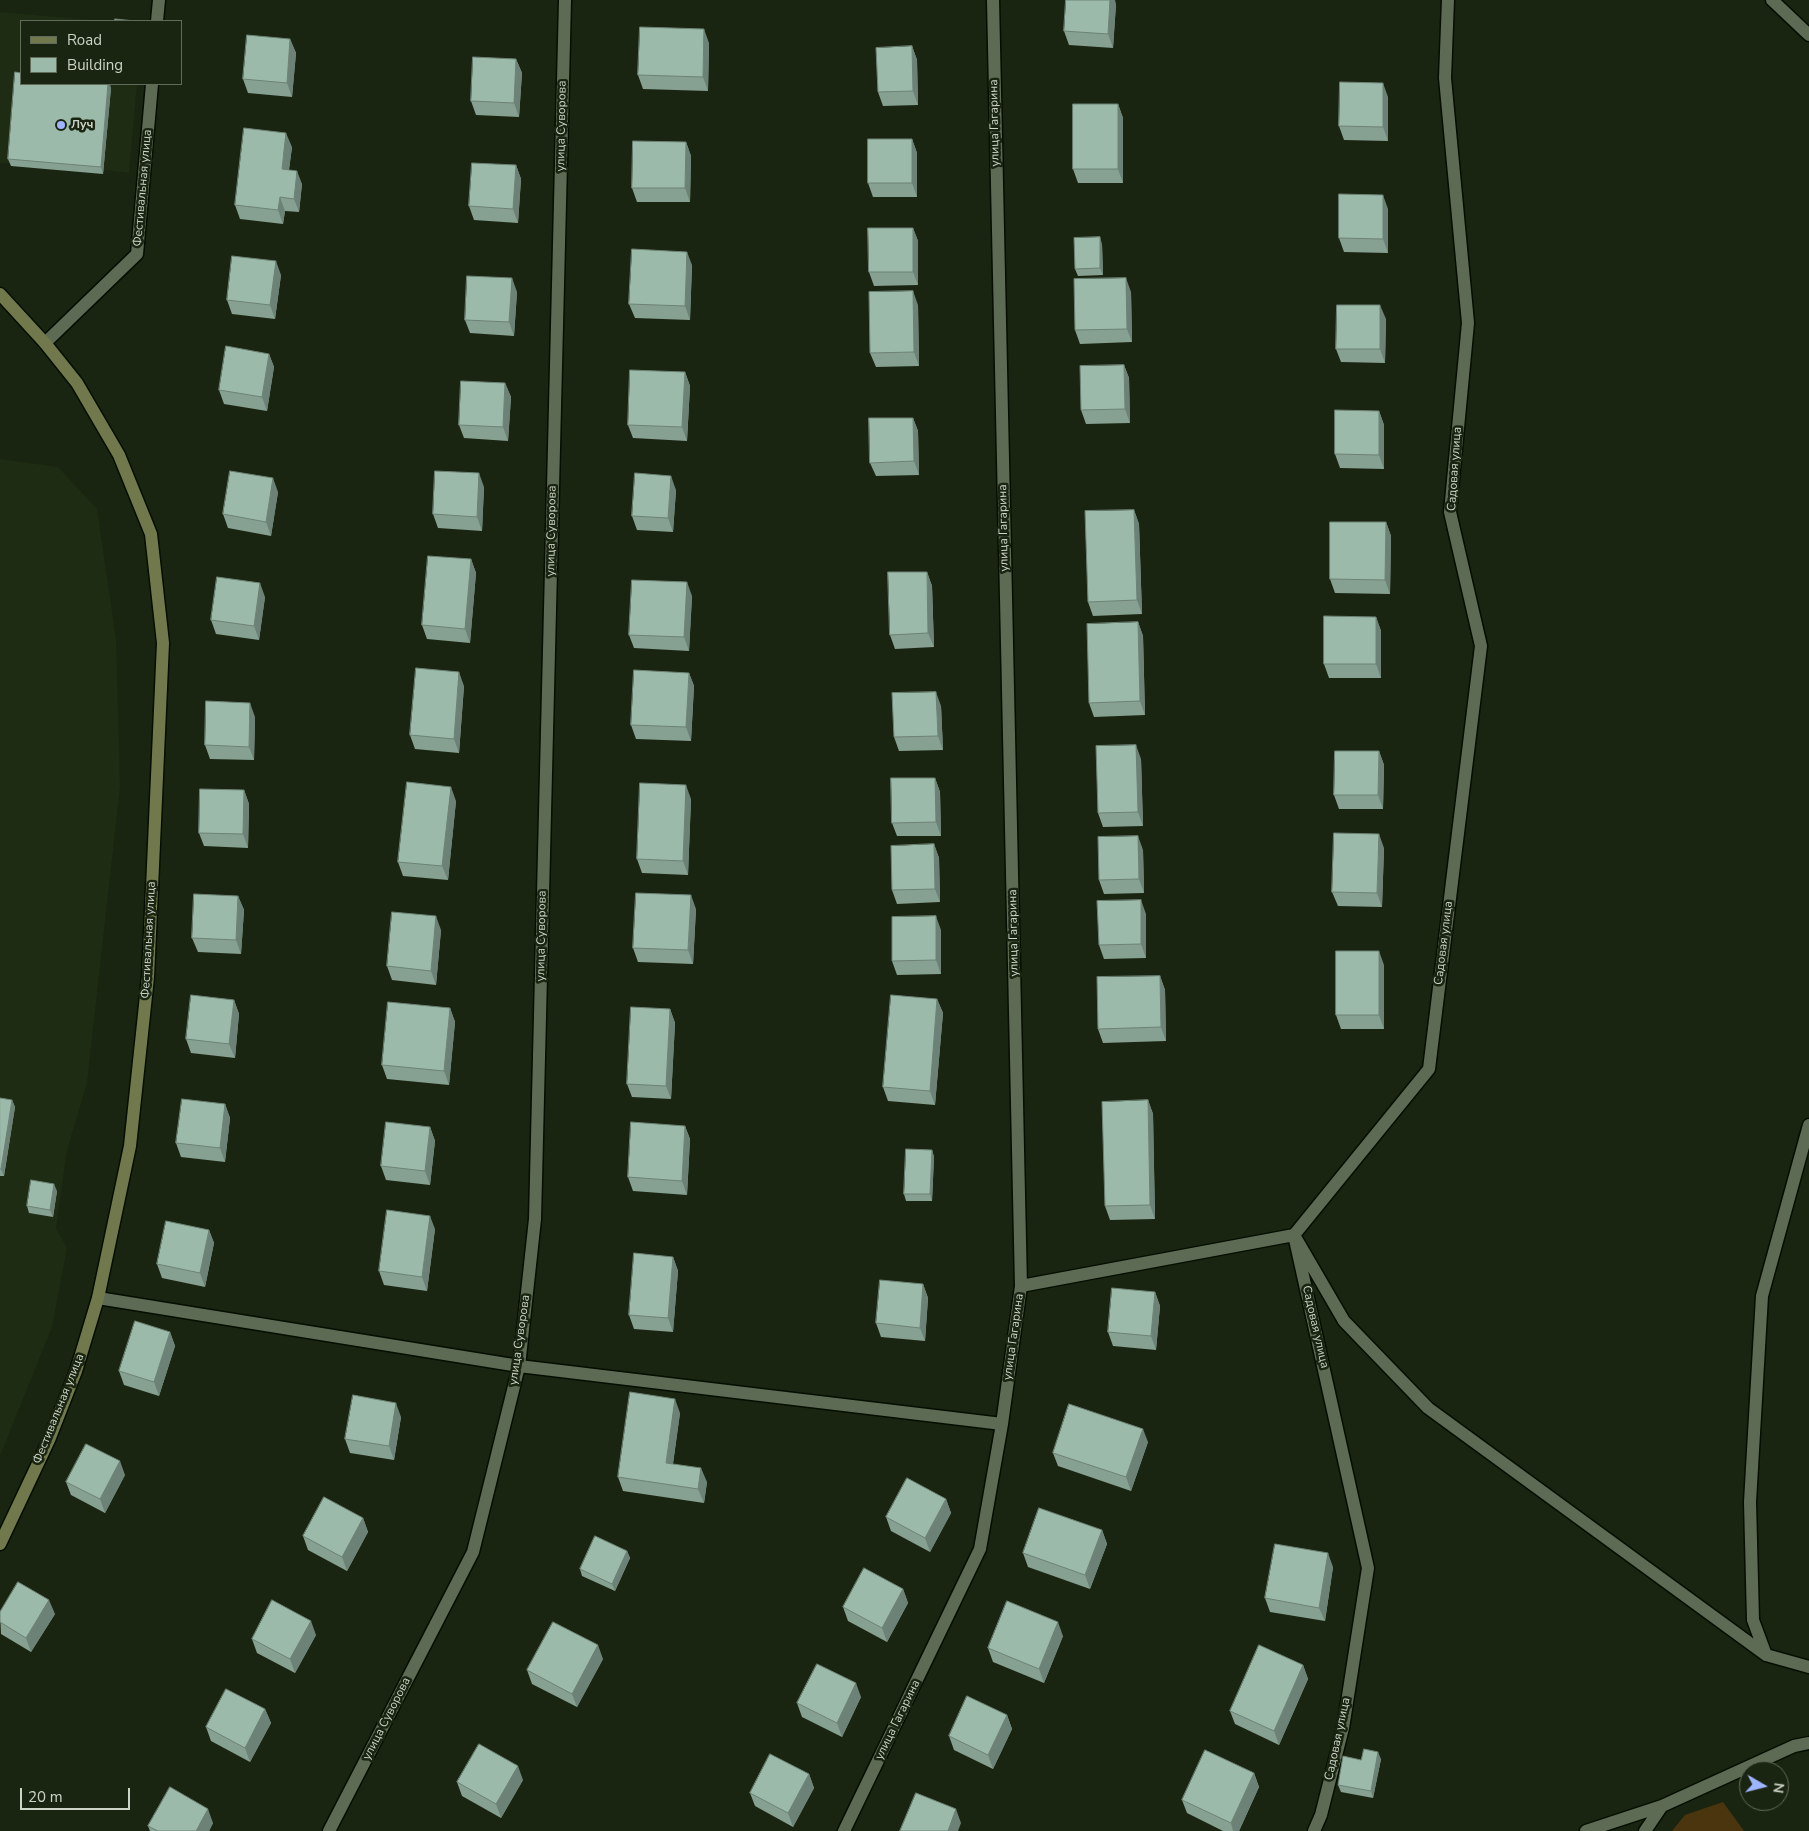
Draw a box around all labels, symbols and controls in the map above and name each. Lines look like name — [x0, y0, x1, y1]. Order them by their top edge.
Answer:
legend — [20, 20, 182, 85]
text: Road — [67, 30, 102, 50]
text: Building — [67, 55, 123, 75]
street label: улица Гагарина — [987, 79, 1003, 167]
street label: улица Суворова — [554, 80, 570, 172]
place label: Луч — [71, 118, 93, 132]
marker: Луч — [55, 119, 67, 131]
street label: Фестивальная улица — [131, 129, 155, 247]
street label: Садовая улица — [1445, 426, 1465, 512]
street label: улица Гагарина — [996, 484, 1012, 572]
street label: улица Суворова — [544, 485, 560, 577]
street label: Фестивальная улица — [139, 881, 159, 999]
street label: улица Гагарина — [1006, 889, 1022, 977]
street label: улица Суворова — [534, 890, 550, 982]
street label: Садовая улица — [1432, 900, 1456, 986]
street label: Садовая улица — [1298, 1284, 1332, 1370]
street label: улица Гагарина — [1001, 1293, 1027, 1381]
street label: улица Суворова — [507, 1294, 533, 1386]
street label: Фестивальная улица — [30, 1352, 88, 1466]
street label: улица Суворова — [360, 1675, 414, 1763]
street label: улица Гагарина — [872, 1678, 924, 1762]
street label: Садовая улица — [1322, 1696, 1354, 1782]
north arrow — [1739, 1761, 1789, 1811]
scale bar — [22, 1778, 132, 1810]
text: N — [1768, 1781, 1788, 1795]
text: 20 m — [28, 1787, 63, 1807]

